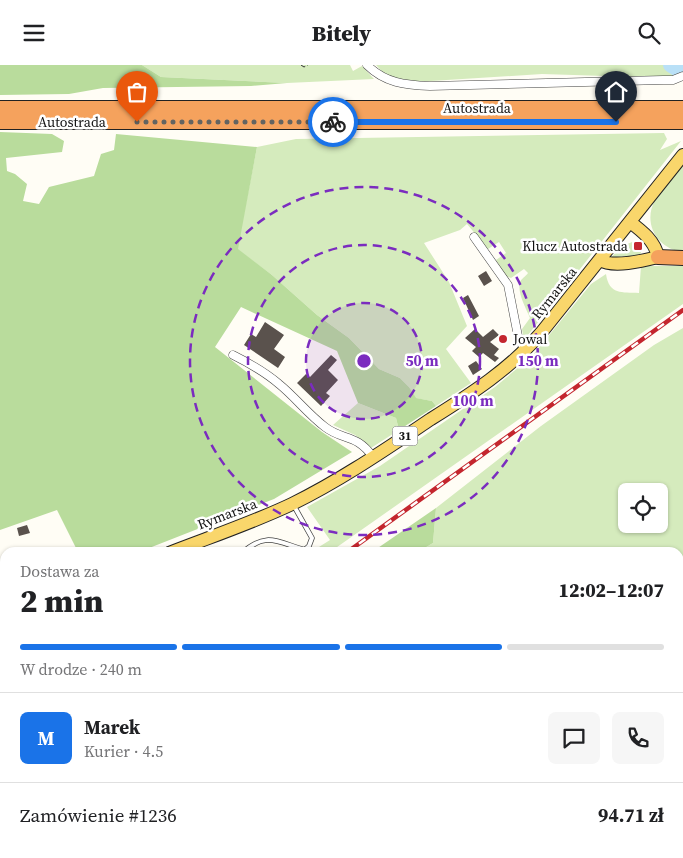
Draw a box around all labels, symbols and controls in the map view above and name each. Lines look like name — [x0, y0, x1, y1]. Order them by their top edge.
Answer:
text: Bitely — [312, 18, 371, 48]
icon: menu — [20, 19, 48, 47]
icon: search — [635, 19, 663, 47]
pin — [116, 71, 158, 122]
pin — [595, 71, 637, 122]
icon: bag — [123, 78, 151, 106]
icon: home — [602, 78, 630, 106]
courier — [308, 97, 358, 147]
street label: Autostrada — [443, 98, 512, 118]
icon: bike — [319, 108, 347, 136]
street label: Autostrada — [38, 112, 107, 132]
place label: Klucz Autostrada — [522, 236, 629, 256]
marker: Klucz Autostrada — [632, 240, 644, 252]
street label: Rymarska — [527, 262, 582, 323]
place label: Jowal — [512, 329, 547, 349]
marker: Jowal — [497, 333, 509, 345]
text: 50 m — [405, 350, 439, 371]
text: 150 m — [517, 350, 559, 371]
centre of rings — [355, 352, 373, 370]
text: 100 m — [452, 390, 494, 411]
road number: 31 — [392, 427, 418, 446]
map controls — [618, 483, 668, 533]
button: locate — [618, 483, 668, 533]
street label: Rymarska — [194, 493, 260, 534]
text: Dostawa za — [20, 560, 99, 582]
text: 12:02–12:07 — [559, 577, 664, 603]
text: 2 min — [20, 579, 103, 623]
text: W drodze · 240 m — [20, 658, 142, 680]
button: chat — [548, 712, 600, 764]
button: phone — [612, 712, 664, 764]
text: Marek — [84, 714, 140, 740]
text: M — [37, 725, 55, 751]
text: Kurier · 4.5 — [84, 740, 163, 762]
text: Zamówienie #1236 — [20, 802, 177, 828]
text: 94.71 zł — [598, 802, 664, 828]

